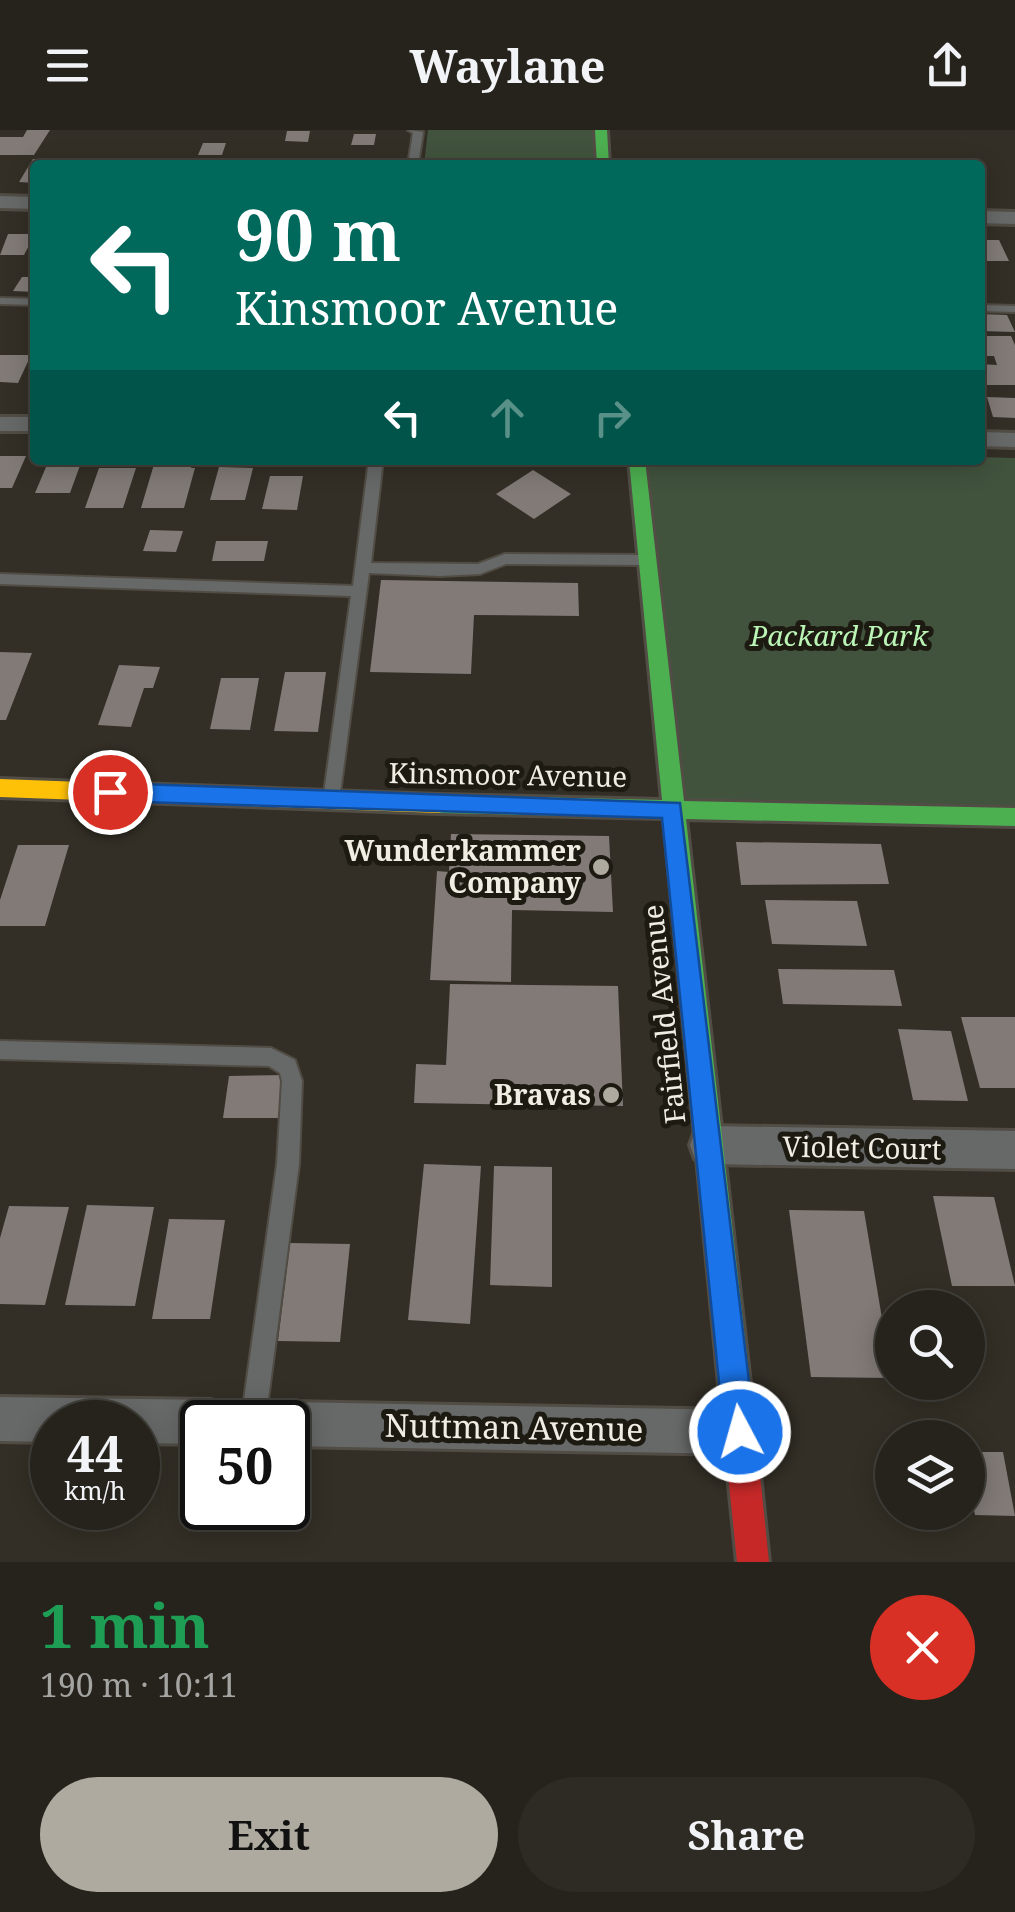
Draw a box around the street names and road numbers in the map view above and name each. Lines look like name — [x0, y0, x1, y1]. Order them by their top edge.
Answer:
street label: Kinsmoor Avenue — [388, 753, 628, 795]
street label: Fairfield Avenue — [633, 903, 693, 1126]
street label: Violet Court — [782, 1127, 942, 1167]
street label: Nuttman Avenue — [384, 1403, 644, 1450]

